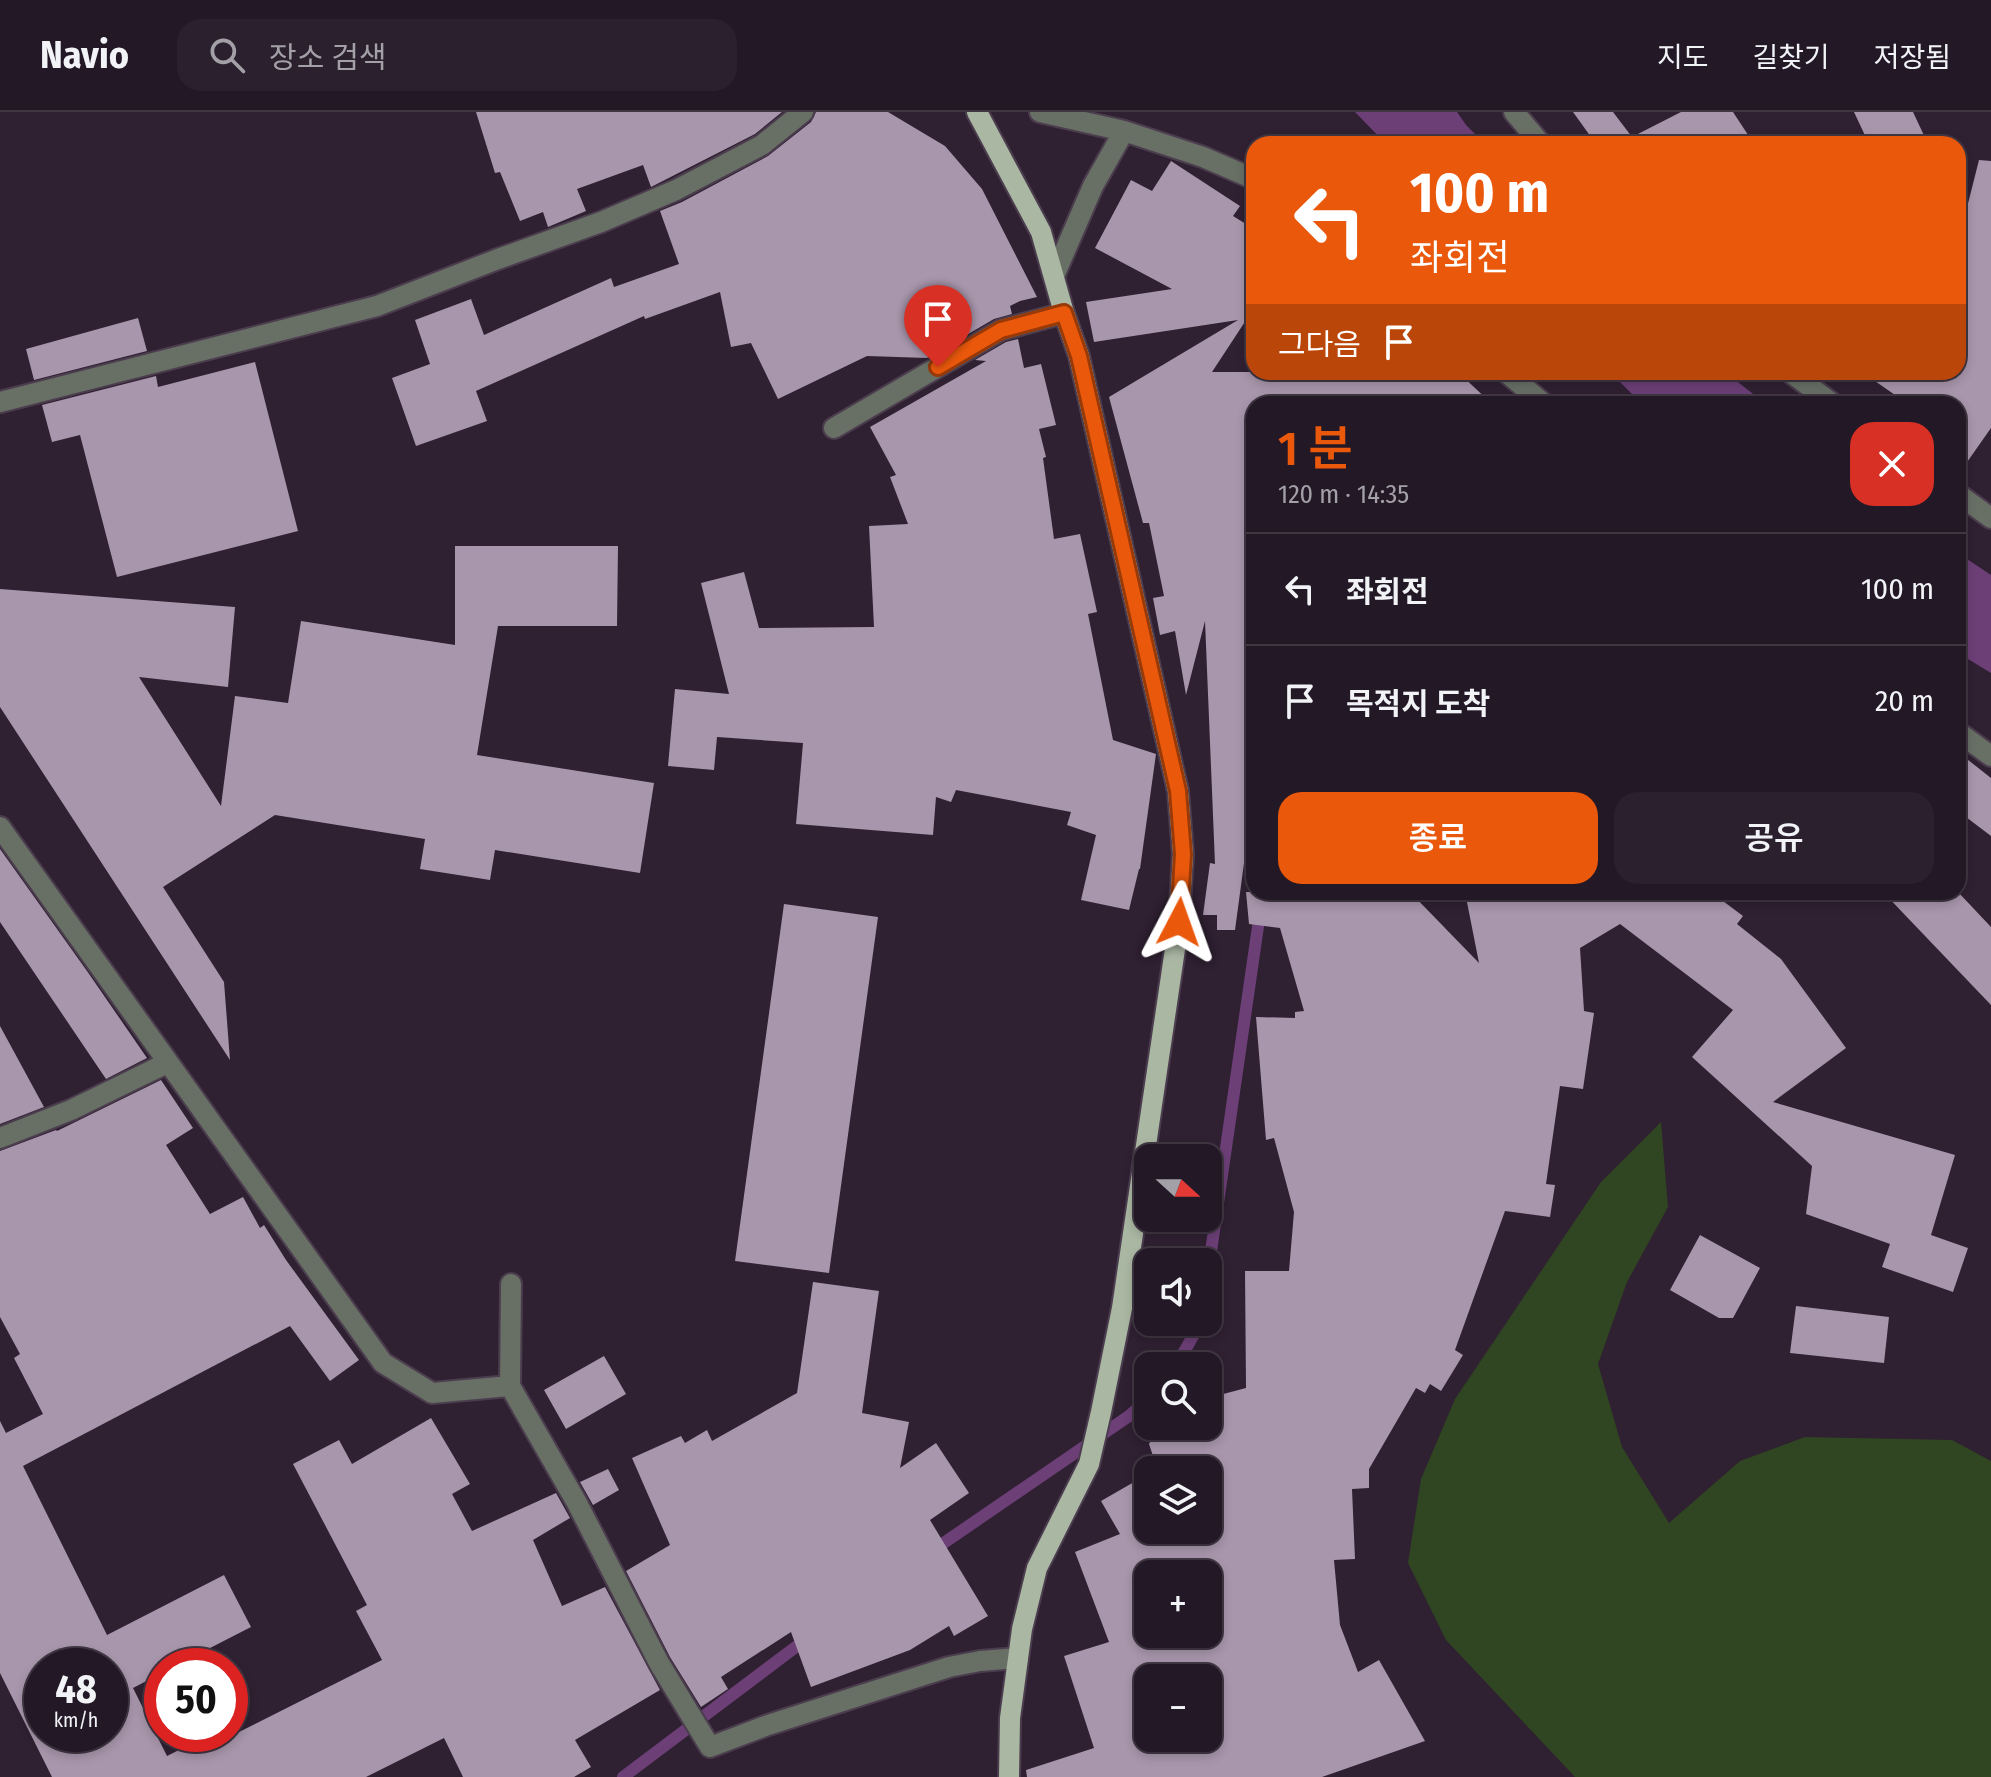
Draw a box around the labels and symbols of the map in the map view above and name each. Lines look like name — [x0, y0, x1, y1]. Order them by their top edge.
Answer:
pin — [904, 285, 972, 367]
position arrow — [1137, 880, 1221, 964]
north arrow — [1134, 1144, 1222, 1232]
speed limit sign: 50 — [144, 1648, 248, 1752]

